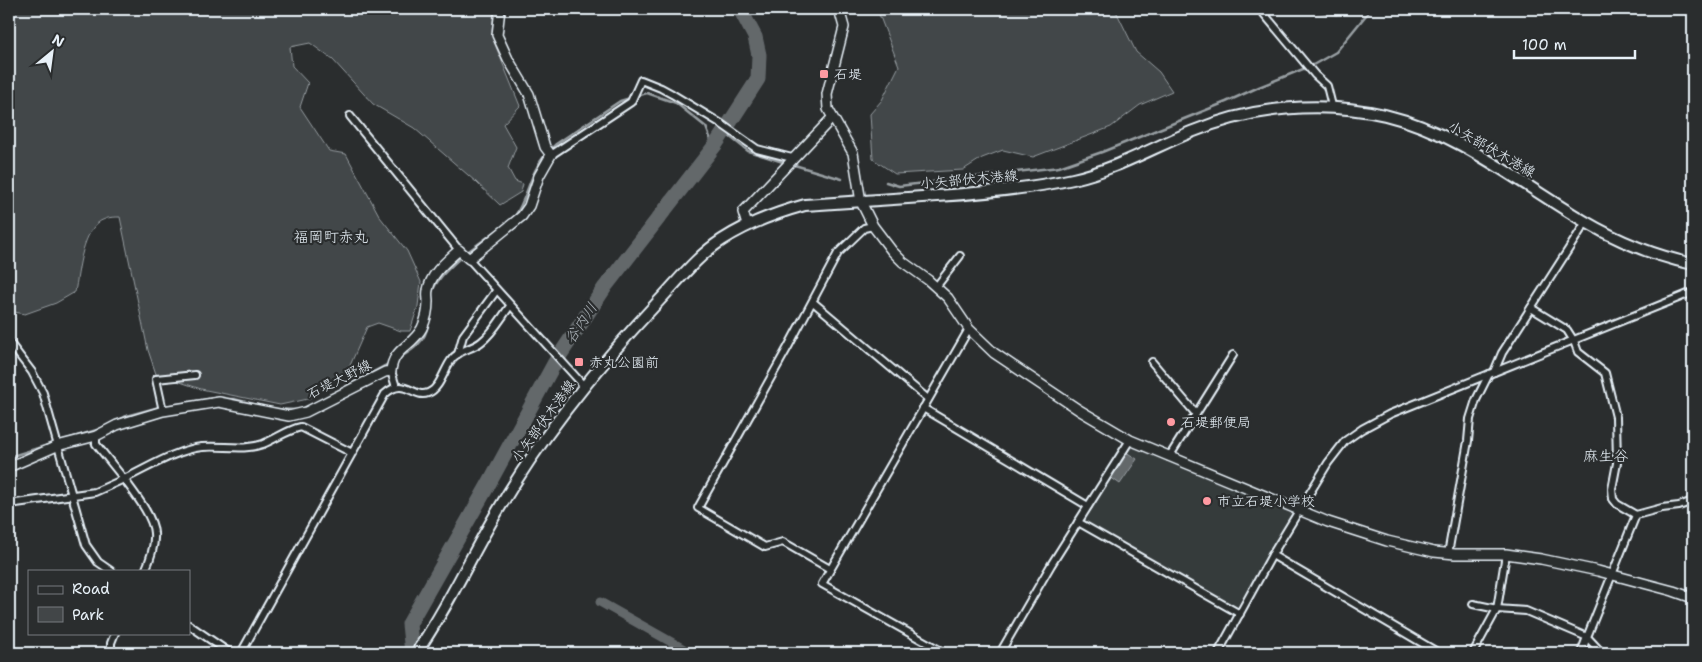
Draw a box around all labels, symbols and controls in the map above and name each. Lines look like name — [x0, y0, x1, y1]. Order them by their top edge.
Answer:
north arrow — [28, 28, 78, 78]
scale bar — [1514, 28, 1636, 60]
text: N — [49, 30, 68, 51]
text: 100 m — [1522, 35, 1567, 55]
place label: 石堤 — [834, 65, 862, 83]
marker: 石堤 — [818, 68, 830, 80]
street label: 小矢部伏木港線 — [1445, 117, 1539, 181]
street label: 小矢部伏木港線 — [919, 166, 1019, 192]
district label: 福岡町赤丸 — [293, 227, 369, 247]
water label: 谷内川 — [560, 299, 602, 347]
place label: 赤丸公園前 — [589, 353, 659, 371]
street label: 石堤大野線 — [304, 355, 374, 403]
marker: 赤丸公園前 — [573, 356, 585, 368]
street label: 小矢部伏木港線 — [507, 376, 579, 466]
place label: 石堤郵便局 — [1181, 413, 1251, 431]
marker: 石堤郵便局 — [1165, 416, 1177, 428]
district label: 麻生谷 — [1583, 446, 1629, 466]
place label: 市立石堤小学校 — [1217, 492, 1315, 510]
marker: 市立石堤小学校 — [1201, 495, 1213, 507]
legend — [28, 570, 190, 634]
text: Road — [72, 579, 110, 599]
text: Park — [72, 605, 104, 625]

